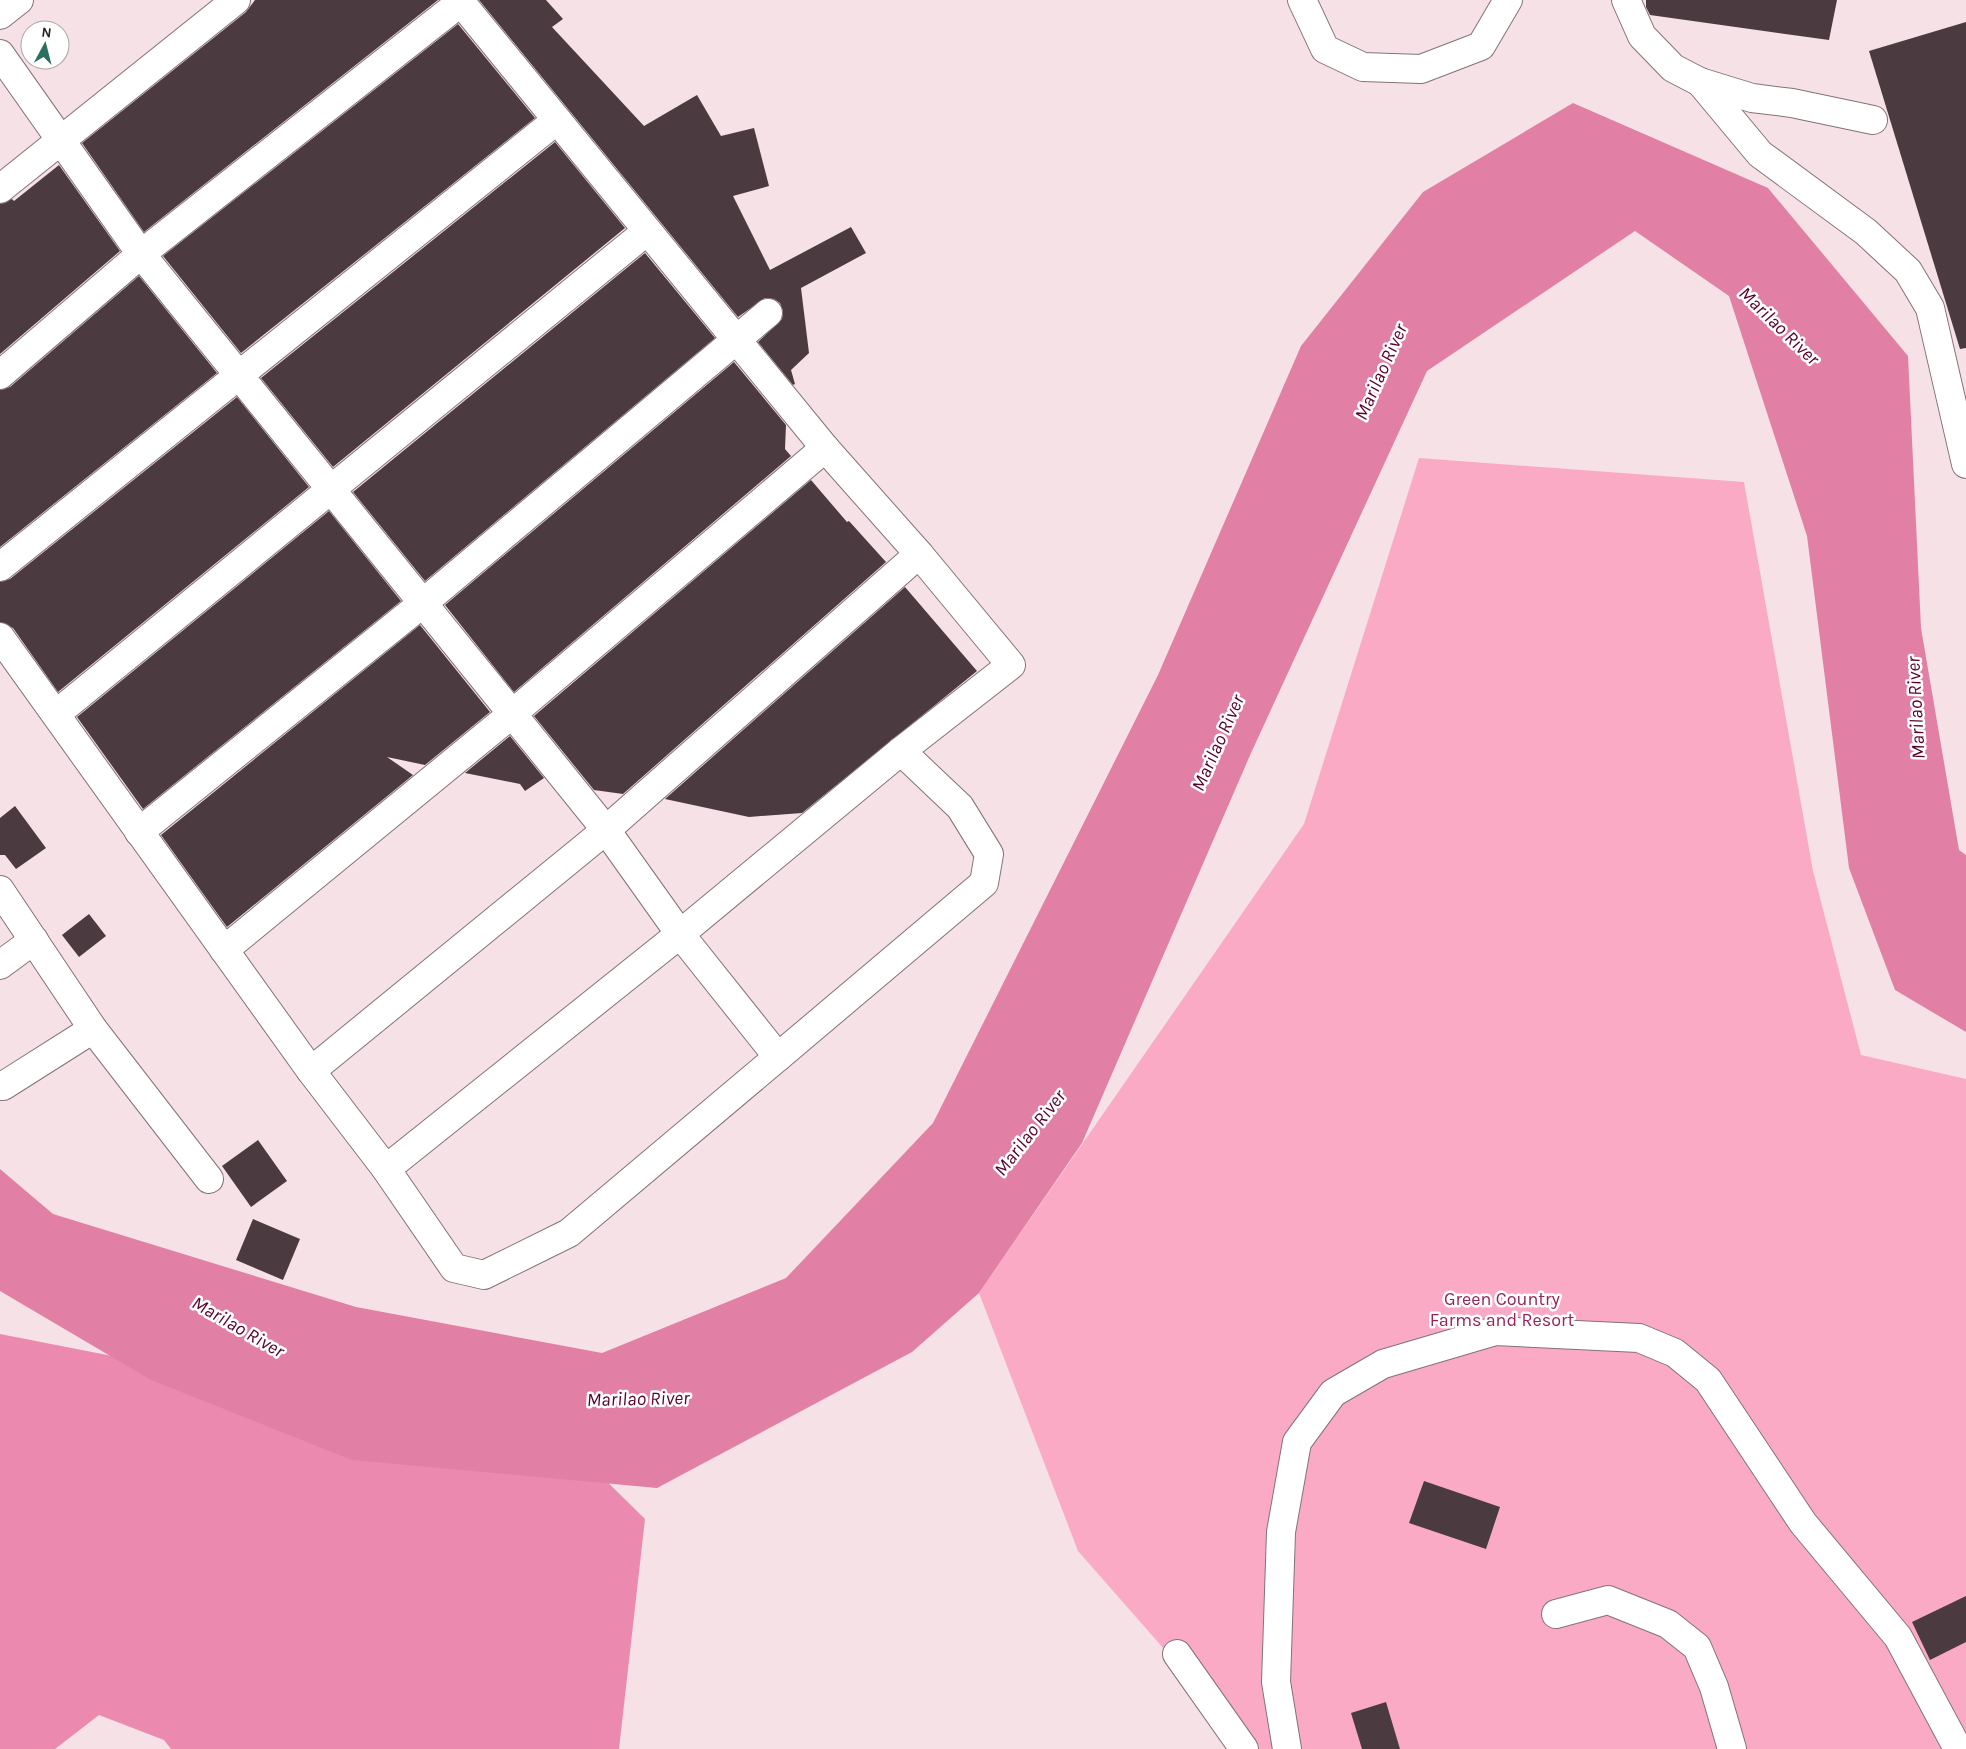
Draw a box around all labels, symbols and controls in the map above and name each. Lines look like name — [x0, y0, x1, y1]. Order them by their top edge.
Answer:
north arrow — [20, 20, 70, 70]
text: N — [41, 24, 53, 42]
water label: Marilao River — [1734, 282, 1825, 371]
water label: Marilao River — [1350, 319, 1413, 424]
water label: Marilao River — [1902, 655, 1930, 760]
water label: Marilao River — [1187, 690, 1250, 795]
water label: Marilao River — [990, 1084, 1071, 1180]
park label: Green Country Farms and Resort — [1430, 1288, 1574, 1331]
water label: Marilao River — [188, 1292, 289, 1363]
water label: Marilao River — [586, 1387, 691, 1411]

